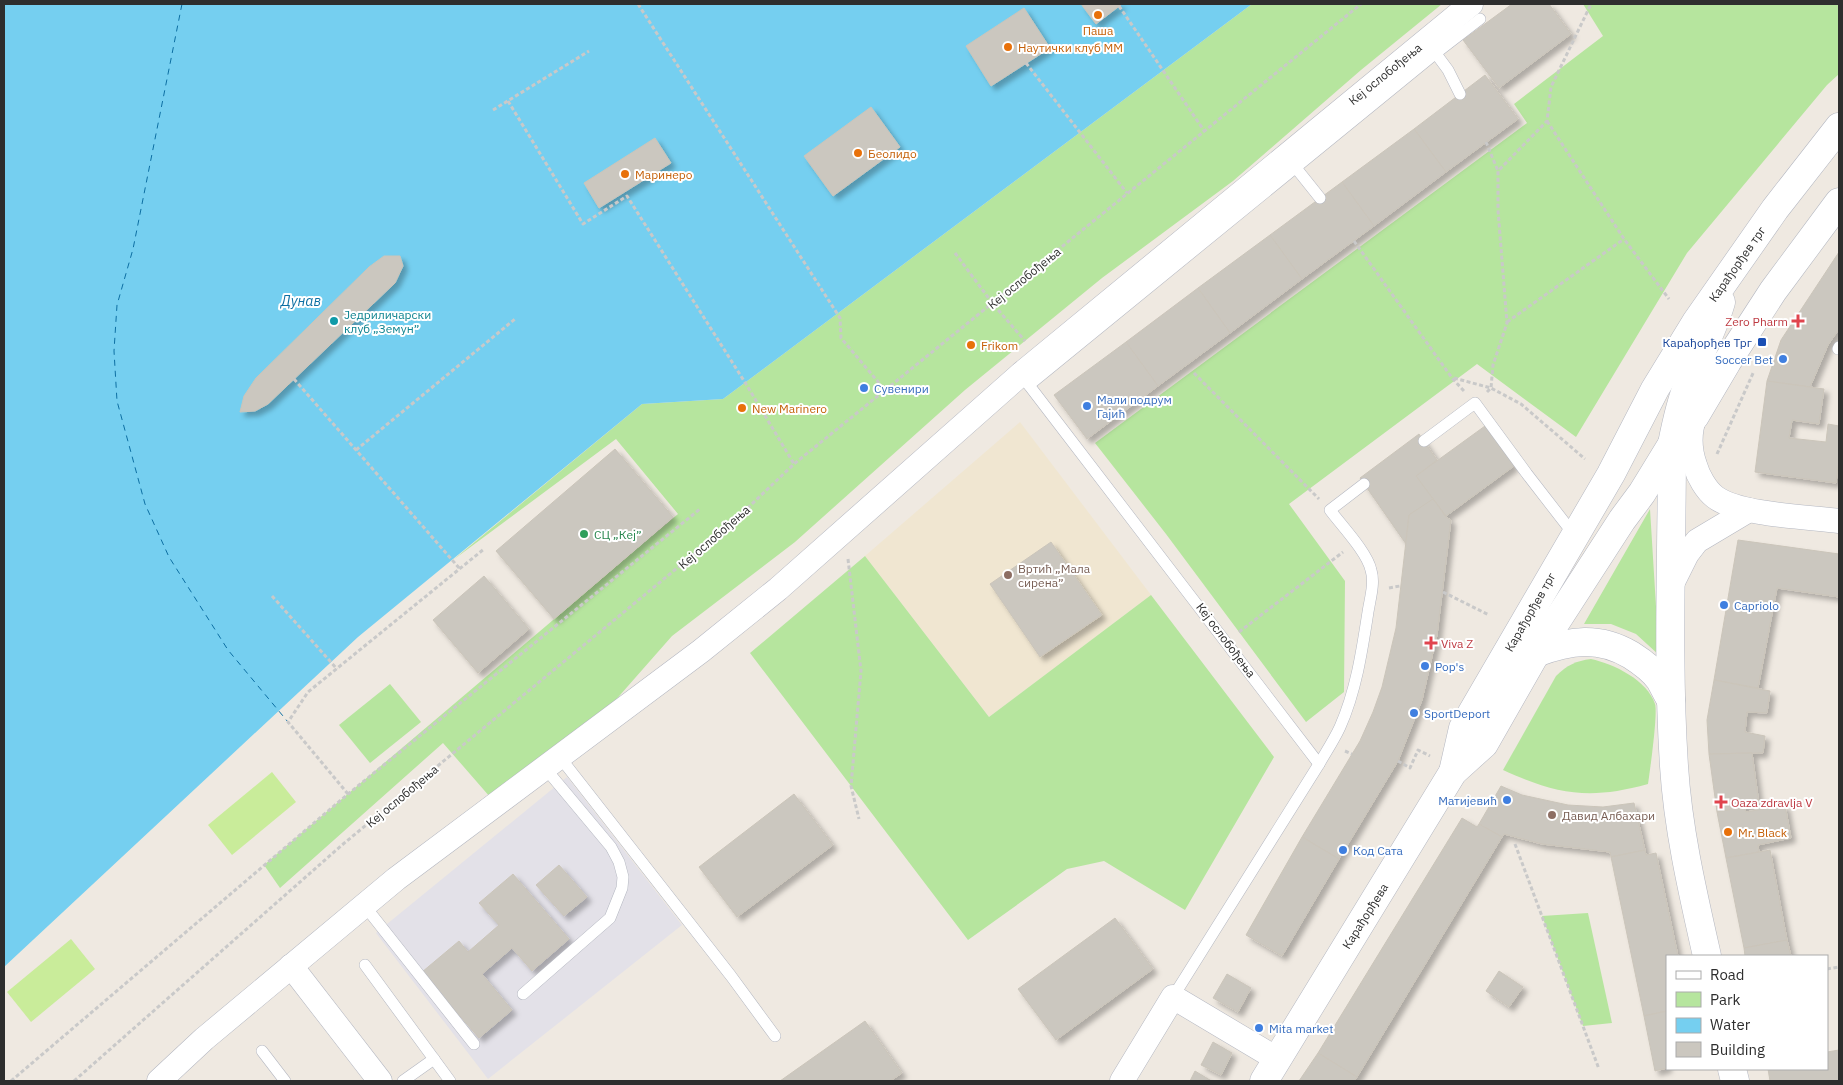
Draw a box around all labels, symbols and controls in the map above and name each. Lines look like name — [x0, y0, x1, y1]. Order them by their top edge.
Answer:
marker: Паша — [1092, 9, 1104, 21]
place label: Паша — [1083, 23, 1114, 38]
place label: Наутички клуб ММ — [1018, 40, 1123, 55]
street label: Кеј ослобођења — [1345, 40, 1425, 108]
marker: Наутички клуб ММ — [1002, 41, 1014, 53]
place label: Беолидо — [868, 146, 917, 161]
marker: Беолидо — [852, 147, 864, 159]
place label: Маринеро — [635, 167, 693, 182]
marker: Маринеро — [619, 168, 631, 180]
street label: Карађорђев трг — [1705, 223, 1769, 305]
street label: Кеј ослобођења — [984, 244, 1064, 312]
water label: Дунав — [279, 292, 321, 310]
place label: Једриличарски клуб „Земун” — [344, 307, 431, 336]
place label: Zero Pharm — [1725, 314, 1788, 329]
marker: Једриличарски клуб „Земун” — [328, 315, 340, 327]
marker: Zero Pharm — [1792, 315, 1804, 327]
place label: Карађорђев Трг — [1662, 335, 1752, 350]
marker: Карађорђев Трг — [1756, 336, 1768, 348]
place label: Frikom — [981, 338, 1018, 353]
marker: Frikom — [965, 339, 977, 351]
place label: Soccer Bet — [1715, 352, 1773, 367]
marker: Soccer Bet — [1777, 353, 1789, 365]
place label: Сувенири — [874, 381, 929, 396]
marker: Сувенири — [858, 382, 870, 394]
place label: Мали подрум Гајић — [1097, 392, 1172, 421]
marker: Мали подрум Гајић — [1081, 400, 1093, 412]
place label: New Marinero — [752, 401, 827, 416]
marker: New Marinero — [736, 402, 748, 414]
street label: Кеј ослобођења — [675, 502, 753, 572]
place label: СЦ „Кеј” — [594, 527, 642, 542]
marker: СЦ „Кеј” — [578, 528, 590, 540]
place label: Вртић „Мала сирена” — [1018, 561, 1091, 590]
marker: Вртић „Мала сирена” — [1002, 569, 1014, 581]
street label: Карађорђев трг — [1501, 570, 1559, 654]
place label: Capriolo — [1734, 598, 1779, 613]
marker: Capriolo — [1718, 599, 1730, 611]
street label: Кеј ослобођења — [1193, 600, 1259, 681]
place label: Viva Z — [1441, 636, 1473, 651]
marker: Viva Z — [1425, 637, 1437, 649]
place label: Pop's — [1435, 659, 1464, 674]
marker: Pop's — [1419, 660, 1431, 672]
place label: SportDeport — [1424, 706, 1490, 721]
marker: SportDeport — [1408, 707, 1420, 719]
street label: Кеј ослобођења — [363, 761, 442, 831]
place label: Матијевић — [1438, 793, 1497, 808]
marker: Матијевић — [1501, 794, 1513, 806]
place label: Oaza zdravlja V — [1731, 795, 1813, 810]
marker: Oaza zdravlja V — [1715, 796, 1727, 808]
place label: Давид Албахари — [1562, 808, 1655, 823]
marker: Давид Албахари — [1546, 809, 1558, 821]
place label: Mr. Black — [1738, 825, 1788, 840]
marker: Mr. Black — [1722, 826, 1734, 838]
place label: Код Сата — [1353, 843, 1403, 858]
marker: Код Сата — [1337, 844, 1349, 856]
street label: Карађорђева — [1339, 880, 1391, 952]
legend — [1666, 955, 1828, 1070]
text: Road — [1710, 965, 1745, 984]
text: Park — [1710, 990, 1740, 1009]
text: Water — [1710, 1015, 1751, 1034]
place label: Mita market — [1269, 1021, 1333, 1036]
marker: Mita market — [1253, 1022, 1265, 1034]
text: Building — [1710, 1040, 1765, 1059]

